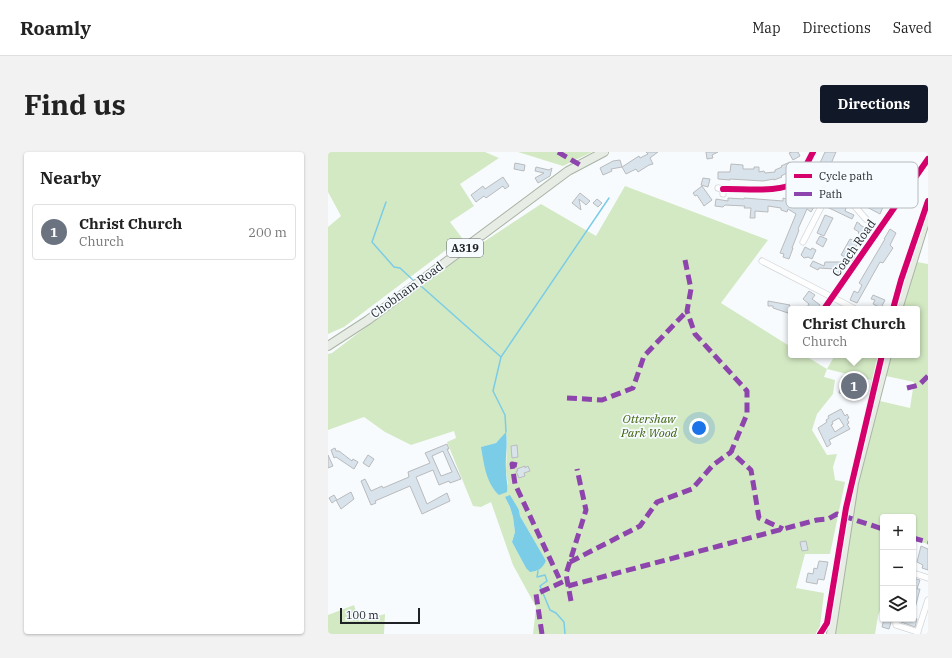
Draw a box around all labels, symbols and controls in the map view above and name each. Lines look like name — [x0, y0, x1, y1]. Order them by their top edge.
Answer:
text: Roamly — [20, 16, 91, 40]
text: Map — [752, 19, 781, 37]
text: Directions — [803, 19, 871, 37]
text: Saved — [893, 19, 932, 37]
button: Directions — [820, 85, 928, 123]
text: Find us — [24, 86, 126, 123]
legend — [786, 162, 918, 208]
text: Nearby — [40, 167, 101, 189]
text: Cycle path — [819, 169, 873, 183]
text: Path — [819, 187, 842, 201]
text: Christ Church — [79, 214, 182, 233]
street label: Coach Road — [828, 216, 879, 279]
text: 1 — [50, 224, 58, 241]
text: 200 m — [248, 224, 287, 241]
text: Church — [79, 233, 124, 250]
road number: A319 — [447, 239, 483, 257]
street label: Chobham Road — [367, 258, 446, 321]
popup — [788, 306, 920, 358]
text: Christ Church — [802, 314, 906, 333]
text: Church — [802, 333, 847, 350]
pin: 1 — [841, 371, 867, 401]
park label: Ottershaw Park Wood — [620, 411, 678, 440]
your location — [689, 418, 709, 438]
map controls — [880, 514, 916, 622]
button: + — [880, 514, 916, 550]
button: − — [880, 550, 916, 586]
button: layers — [880, 586, 916, 622]
scale bar — [340, 606, 420, 625]
text: 100 m — [346, 608, 379, 622]

